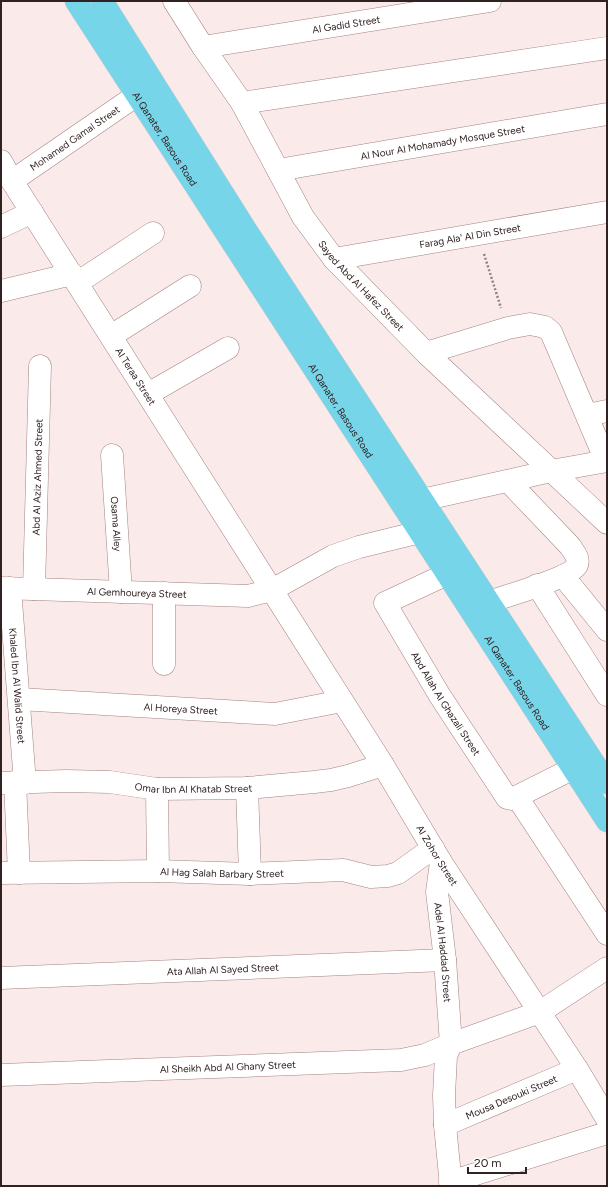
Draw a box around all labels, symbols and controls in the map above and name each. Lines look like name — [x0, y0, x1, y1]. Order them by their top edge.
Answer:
street label: Al Gadid Street — [311, 13, 381, 36]
street label: Al Qanater, Basous Road — [129, 89, 200, 189]
street label: Mohamed Gamal Street — [27, 103, 123, 174]
street label: Al Nour Al Mohamady Mosque Street — [360, 122, 526, 163]
street label: Farag Ala' Al Din Street — [418, 221, 522, 251]
street label: Sayed Abd Al Hafez Street — [315, 238, 407, 334]
street label: Al Teraa Street — [112, 345, 159, 408]
street label: Al Qanater, Basous Road — [305, 361, 376, 461]
street label: Abd Al Aziz Ahmed Street — [29, 418, 46, 536]
street label: Osama Alley — [108, 496, 124, 553]
street label: Al Gemhoureya Street — [87, 585, 187, 601]
street label: Khaled Ibn Al Walid Street — [6, 627, 28, 744]
street label: Al Qanater, Basous Road — [482, 633, 552, 733]
street label: Abd Allah Al Ghazali Street — [408, 649, 483, 758]
street label: Al Horeya Street — [143, 700, 218, 718]
street label: Omar Ibn Al Khatab Street — [134, 780, 253, 796]
street label: Al Zohor Street — [413, 823, 461, 888]
street label: Al Hag Salah Barbary Street — [160, 865, 284, 881]
street label: Adel Al Haddad Street — [431, 902, 454, 1003]
street label: Ata Allah Al Sayed Street — [167, 961, 279, 978]
street label: Al Sheikh Abd Al Ghany Street — [160, 1058, 296, 1076]
street label: Mousa Desouki Street — [464, 1072, 559, 1123]
scale bar — [468, 1149, 526, 1175]
text: 20 m — [474, 1156, 502, 1170]

